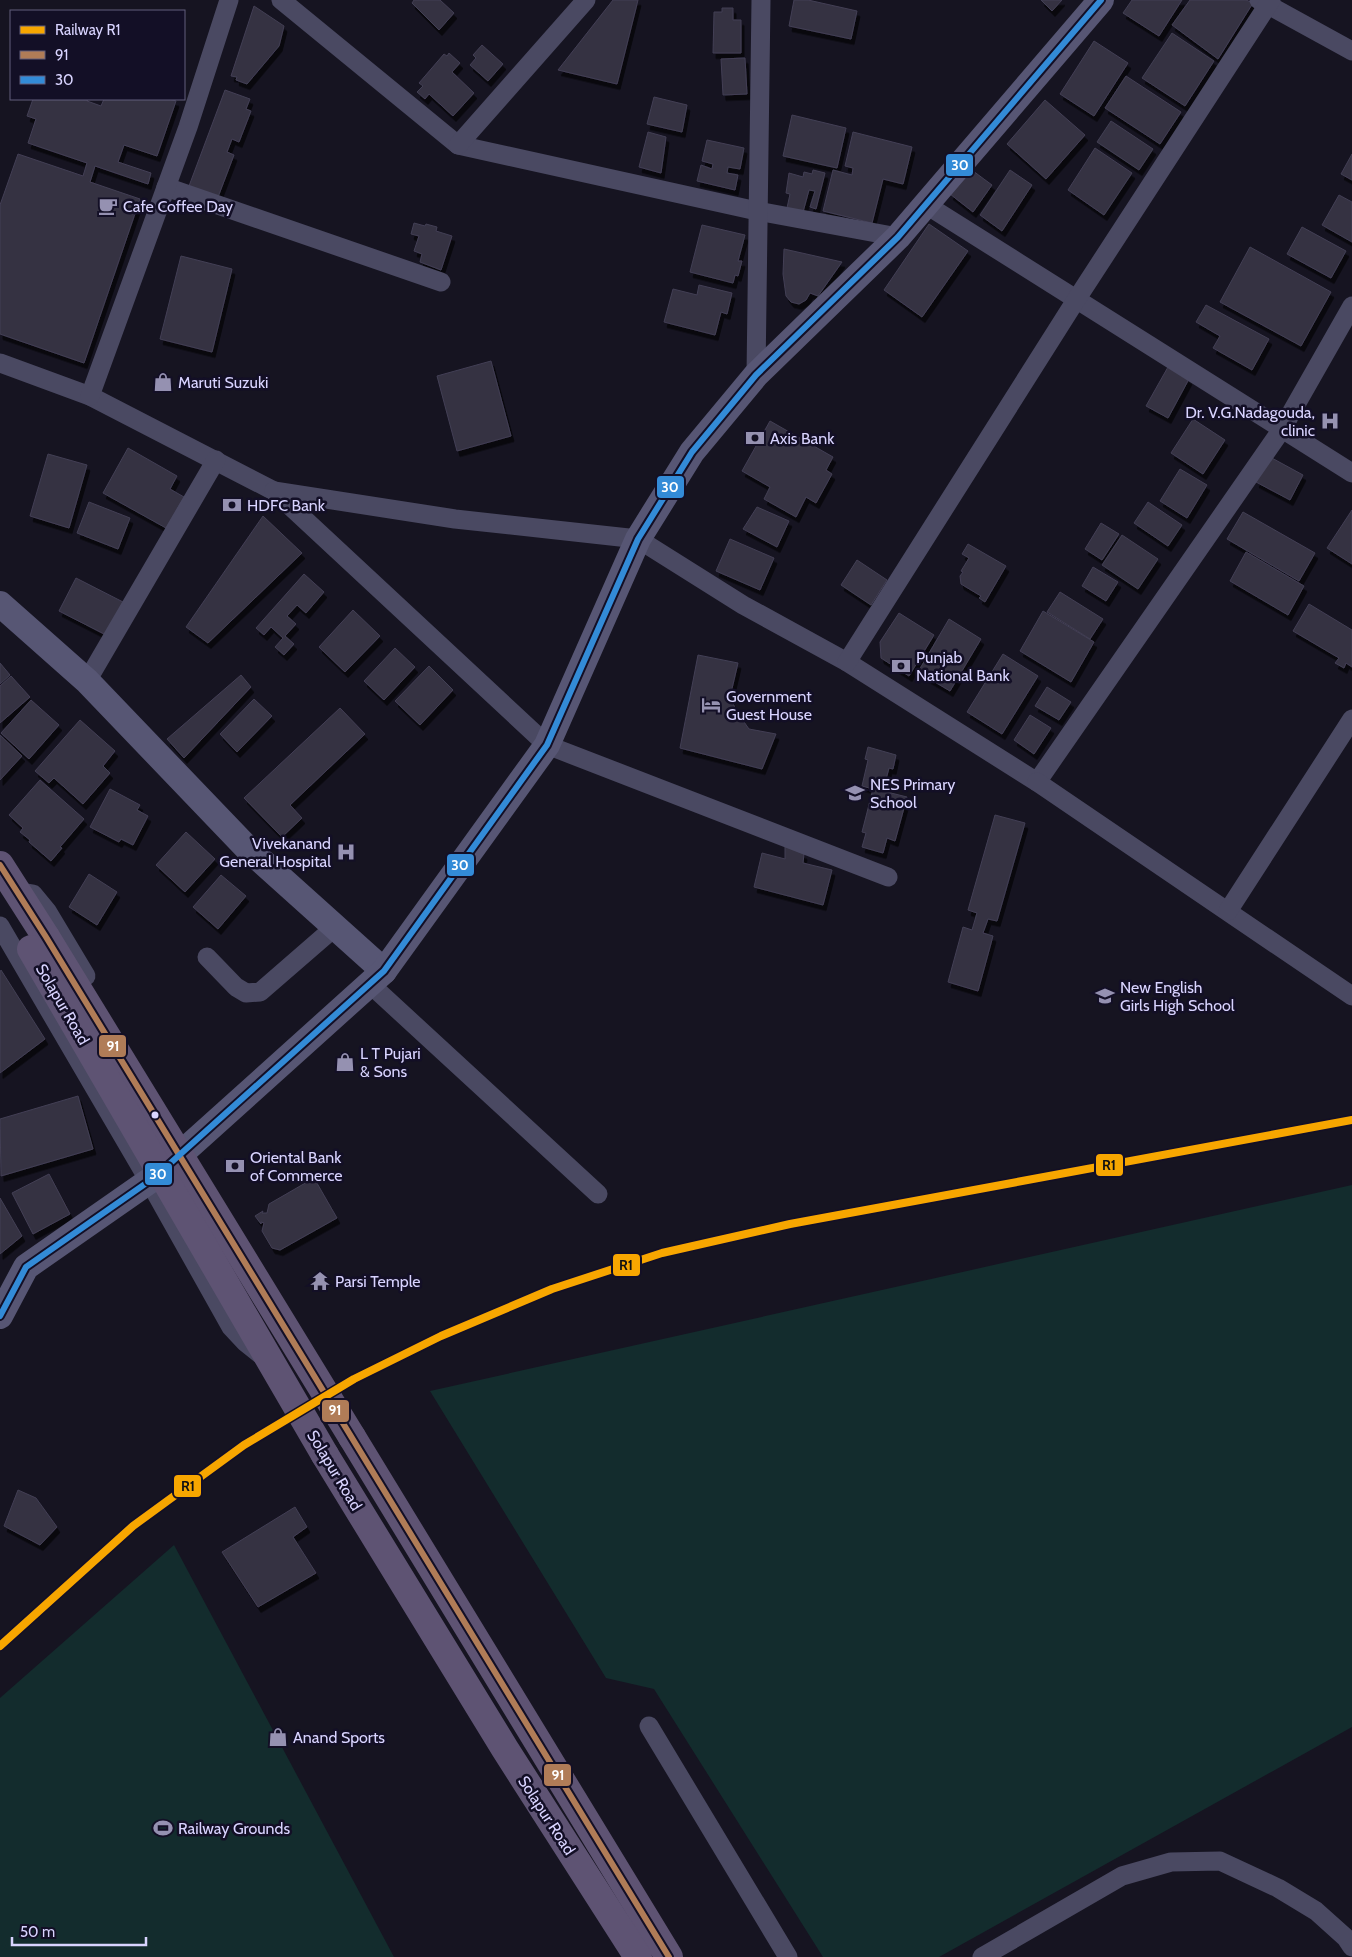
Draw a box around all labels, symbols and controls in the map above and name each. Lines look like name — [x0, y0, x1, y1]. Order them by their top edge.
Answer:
legend — [10, 10, 185, 100]
text: Railway R1 — [55, 21, 120, 39]
text: 91 — [55, 46, 68, 64]
text: 30 — [55, 71, 74, 89]
line badge: 30 — [945, 153, 974, 177]
text: 30 — [951, 156, 969, 174]
cafe icon: Cafe Coffee Day — [97, 195, 119, 217]
place label: Cafe Coffee Day — [123, 197, 233, 216]
shop icon: Maruti Suzuki — [152, 371, 174, 393]
place label: Maruti Suzuki — [178, 373, 269, 392]
place label: Dr. V.G.Nadagouda, clinic — [1185, 403, 1315, 440]
hospital icon: Dr. V.G.Nadagouda, clinic — [1319, 410, 1341, 432]
bank icon: Axis Bank — [744, 427, 766, 449]
place label: Axis Bank — [770, 429, 835, 448]
line badge: 30 — [656, 475, 685, 499]
text: 30 — [661, 478, 679, 496]
bank icon: HDFC Bank — [221, 494, 243, 516]
place label: HDFC Bank — [247, 496, 326, 515]
place label: Punjab National Bank — [916, 648, 1010, 685]
bank icon: Punjab National Bank — [890, 655, 912, 677]
place label: Government Guest House — [726, 687, 812, 724]
hotel icon: Government Guest House — [700, 694, 722, 716]
place label: NES Primary School — [870, 775, 955, 812]
school or university icon: NES Primary School — [844, 782, 866, 804]
place label: Vivekanand General Hospital — [219, 834, 331, 871]
hospital icon: Vivekanand General Hospital — [335, 841, 357, 863]
line badge: 30 — [446, 853, 475, 877]
text: 30 — [451, 856, 469, 874]
street label: Solapur Road — [32, 960, 93, 1048]
place label: New English Girls High School — [1120, 978, 1235, 1015]
school or university icon: New English Girls High School — [1094, 985, 1116, 1007]
line badge: 91 — [98, 1034, 127, 1058]
text: 91 — [106, 1037, 120, 1055]
place label: L T Pujari & Sons — [360, 1044, 421, 1081]
shop icon: L T Pujari & Sons — [334, 1051, 356, 1073]
unlabelled marker — [150, 1110, 160, 1120]
place label: Oriental Bank of Commerce — [250, 1148, 343, 1185]
line badge: R1 — [1095, 1153, 1124, 1177]
bank icon: Oriental Bank of Commerce — [224, 1155, 246, 1177]
text: R1 — [1102, 1156, 1116, 1174]
line badge: 30 — [144, 1162, 173, 1186]
text: 30 — [149, 1165, 167, 1183]
line badge: R1 — [612, 1253, 641, 1277]
text: R1 — [619, 1256, 633, 1274]
temple icon: Parsi Temple — [309, 1270, 331, 1292]
place label: Parsi Temple — [335, 1272, 421, 1291]
line badge: 91 — [321, 1399, 350, 1423]
text: 91 — [328, 1401, 342, 1419]
street label: Solapur Road — [303, 1427, 366, 1514]
line badge: R1 — [173, 1474, 202, 1498]
text: R1 — [181, 1477, 195, 1495]
shop icon: Anand Sports — [267, 1726, 289, 1748]
place label: Anand Sports — [293, 1728, 385, 1747]
line badge: 91 — [543, 1763, 572, 1787]
text: 91 — [551, 1766, 565, 1784]
street label: Solapur Road — [514, 1772, 579, 1858]
sports icon: Railway Grounds — [152, 1817, 174, 1839]
place label: Railway Grounds — [178, 1819, 290, 1838]
scale bar — [12, 1914, 146, 1946]
text: 50 m — [20, 1923, 55, 1941]

